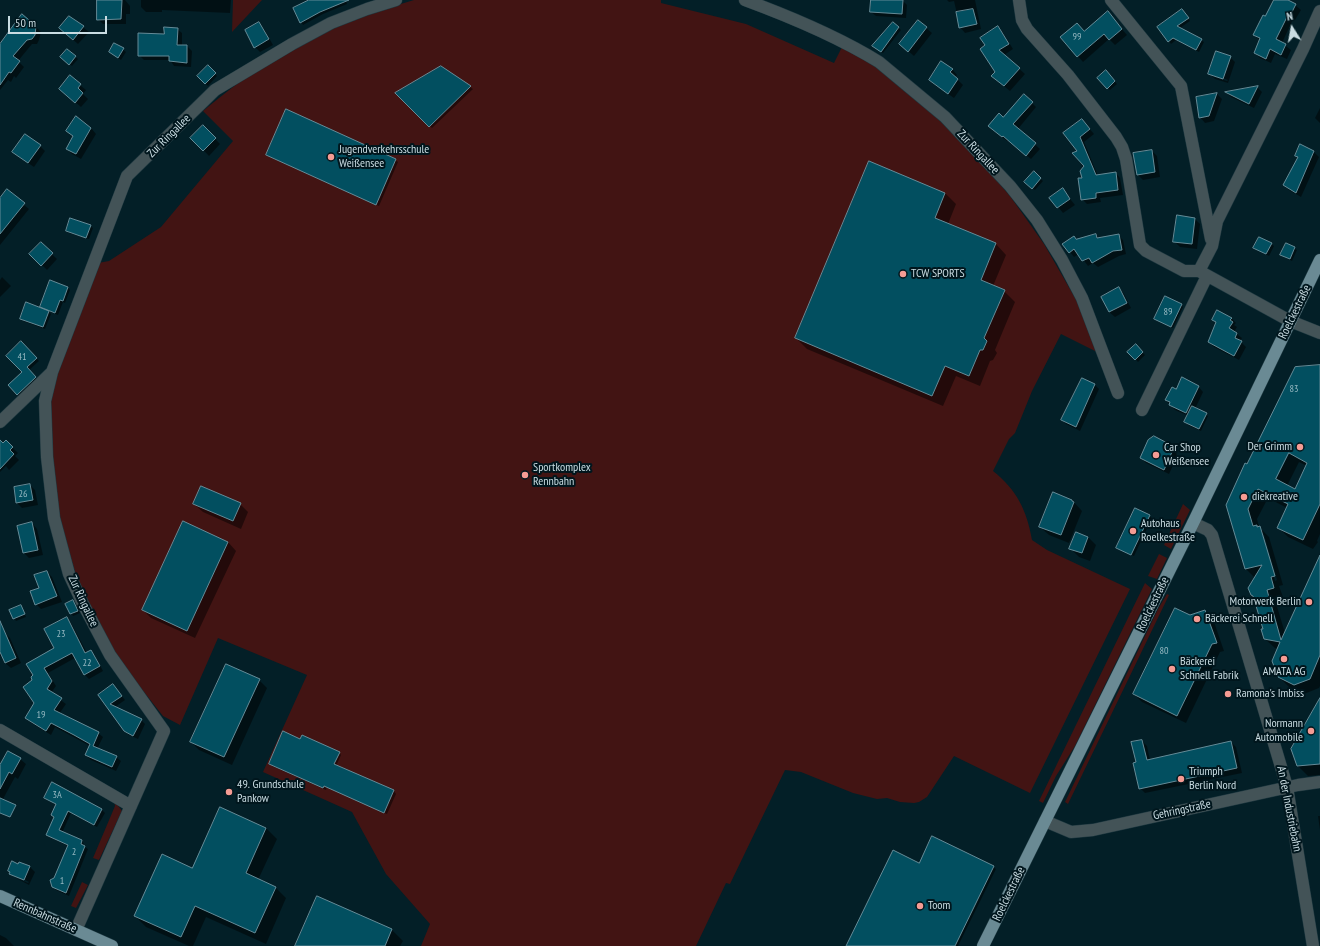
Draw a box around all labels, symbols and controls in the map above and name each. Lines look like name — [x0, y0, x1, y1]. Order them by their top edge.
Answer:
scale bar — [10, 8, 109, 34]
north arrow — [1272, 8, 1312, 48]
text: N — [1285, 9, 1294, 24]
text: 50 m — [15, 15, 36, 30]
house number: 99 — [1073, 31, 1081, 43]
street label: Zur Ringallee — [144, 111, 194, 161]
street label: Zur Ringallee — [954, 127, 1002, 177]
place label: Jugendverkehrsschule Weißensee — [339, 143, 429, 171]
marker: Jugendverkehrsschule Weißensee — [326, 152, 336, 162]
place label: TCW SPORTS — [911, 267, 965, 281]
marker: TCW SPORTS — [898, 269, 908, 279]
street label: Roelckestraße — [1276, 283, 1314, 341]
house number: 89 — [1164, 306, 1172, 318]
house number: 41 — [18, 351, 26, 363]
house number: 83 — [1290, 383, 1298, 395]
place label: Der Grimm — [1247, 440, 1292, 454]
place label: Car Shop Weißensee — [1164, 441, 1209, 469]
marker: Der Grimm — [1295, 442, 1305, 452]
marker: Car Shop Weißensee — [1151, 450, 1161, 460]
place label: Sportkomplex Rennbahn — [533, 461, 591, 489]
marker: Sportkomplex Rennbahn — [520, 470, 530, 480]
house number: 26 — [19, 488, 27, 500]
place label: diekreative — [1252, 490, 1298, 504]
marker: diekreative — [1239, 492, 1249, 502]
place label: Autohaus Roelkestraße — [1141, 517, 1195, 545]
marker: Autohaus Roelkestraße — [1128, 526, 1138, 536]
street label: Zur Ringallee — [65, 573, 101, 629]
street label: Roelckestraße — [1134, 575, 1172, 633]
place label: Motorwerk Berlin — [1230, 595, 1301, 609]
marker: Motorwerk Berlin — [1304, 597, 1314, 607]
place label: Bäckerei Schnell — [1205, 612, 1273, 626]
marker: Bäckerei Schnell — [1192, 614, 1202, 624]
house number: 23 — [57, 628, 65, 640]
house number: 80 — [1160, 645, 1168, 657]
marker: AMATA AG — [1279, 654, 1289, 664]
place label: Bäckerei Schnell Fabrik — [1180, 655, 1239, 683]
house number: 22 — [83, 657, 91, 669]
marker: Bäckerei Schnell Fabrik — [1167, 664, 1177, 674]
place label: AMATA AG — [1263, 665, 1305, 679]
place label: Ramona's Imbiss — [1236, 687, 1304, 701]
marker: Ramona's Imbiss — [1223, 689, 1233, 699]
house number: 19 — [37, 709, 45, 721]
place label: Normann Automobile — [1255, 717, 1303, 745]
marker: Normann Automobile — [1306, 726, 1316, 736]
place label: Triumph Berlin Nord — [1189, 765, 1236, 793]
street label: An der Industriebahn — [1274, 765, 1304, 853]
marker: Triumph Berlin Nord — [1176, 774, 1186, 784]
place label: 49. Grundschule Pankow — [237, 778, 304, 806]
marker: 49. Grundschule Pankow — [224, 787, 234, 797]
house number: 3A — [52, 789, 62, 801]
street label: Gehringstraße — [1152, 797, 1212, 823]
house number: 2 — [72, 846, 76, 858]
street label: Roelckestraße — [990, 865, 1028, 923]
house number: 1 — [60, 875, 64, 887]
street label: Rennbahnstraße — [11, 896, 79, 936]
place label: Toom — [928, 899, 950, 913]
marker: Toom — [915, 901, 925, 911]

